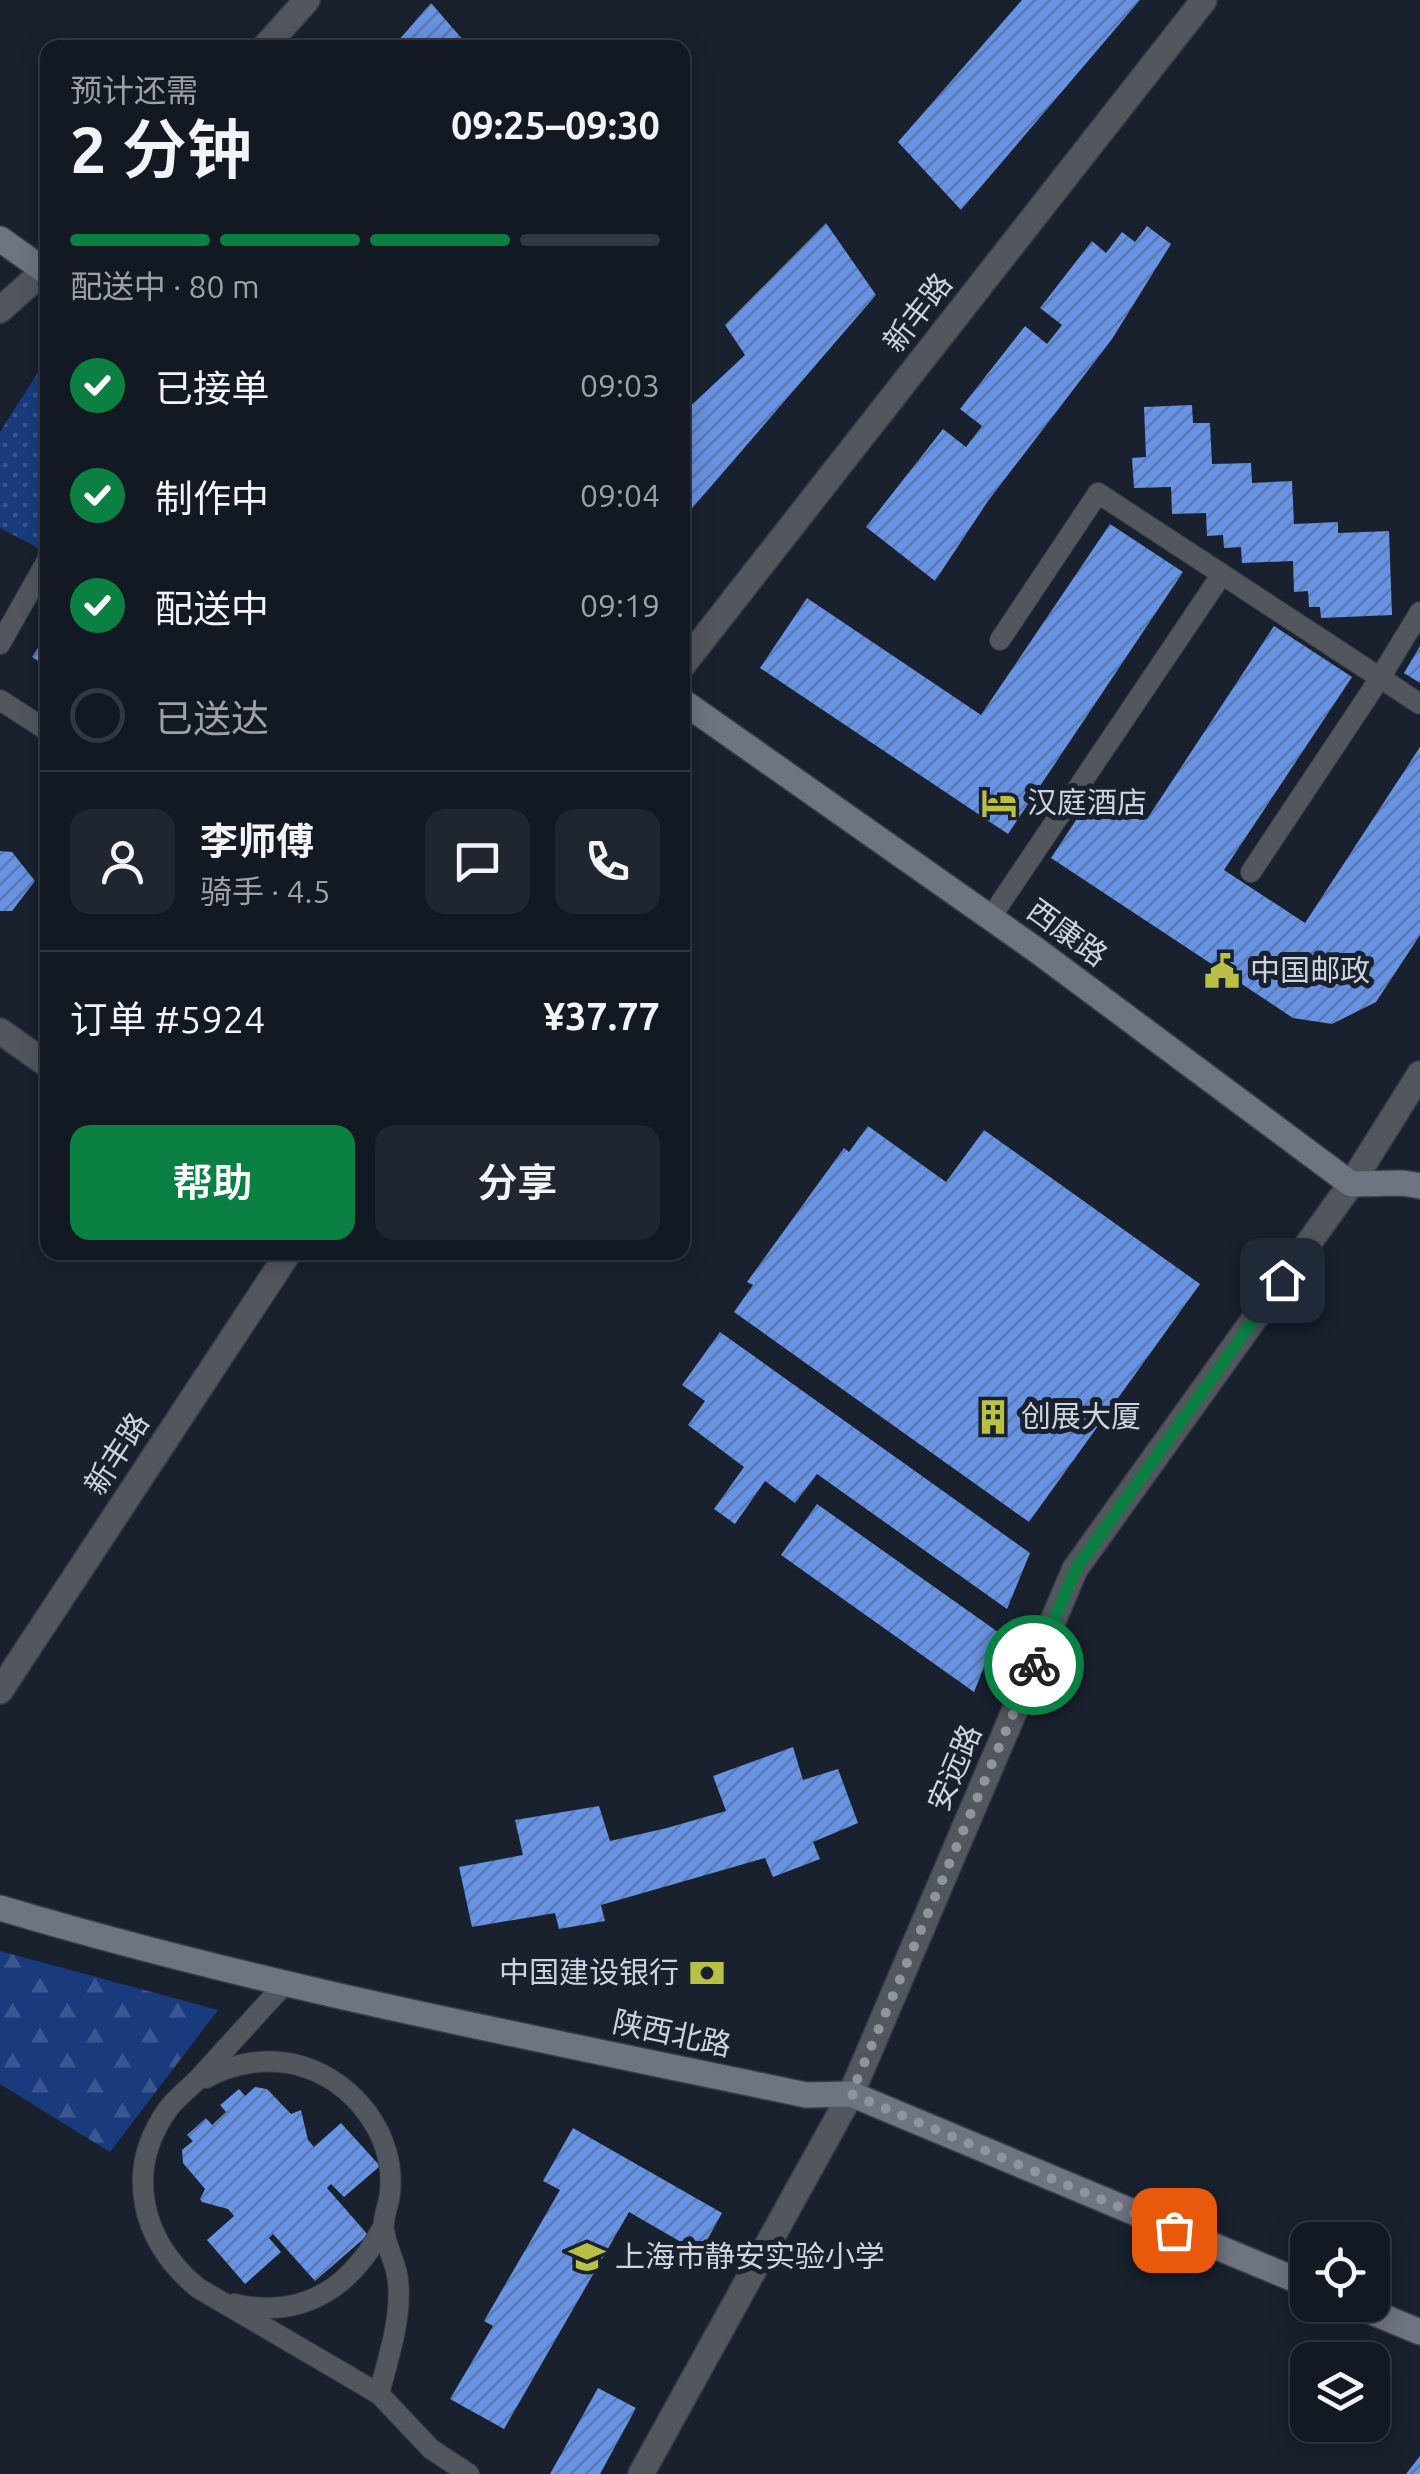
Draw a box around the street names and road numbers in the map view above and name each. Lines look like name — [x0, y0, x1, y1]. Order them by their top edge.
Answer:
street label: 新丰路 — [876, 266, 958, 358]
street label: 西康路 — [1021, 892, 1114, 972]
street label: 新丰路 — [77, 1406, 155, 1500]
street label: 安远路 — [921, 1720, 987, 1816]
street label: 陕西北路 — [610, 2004, 734, 2062]

